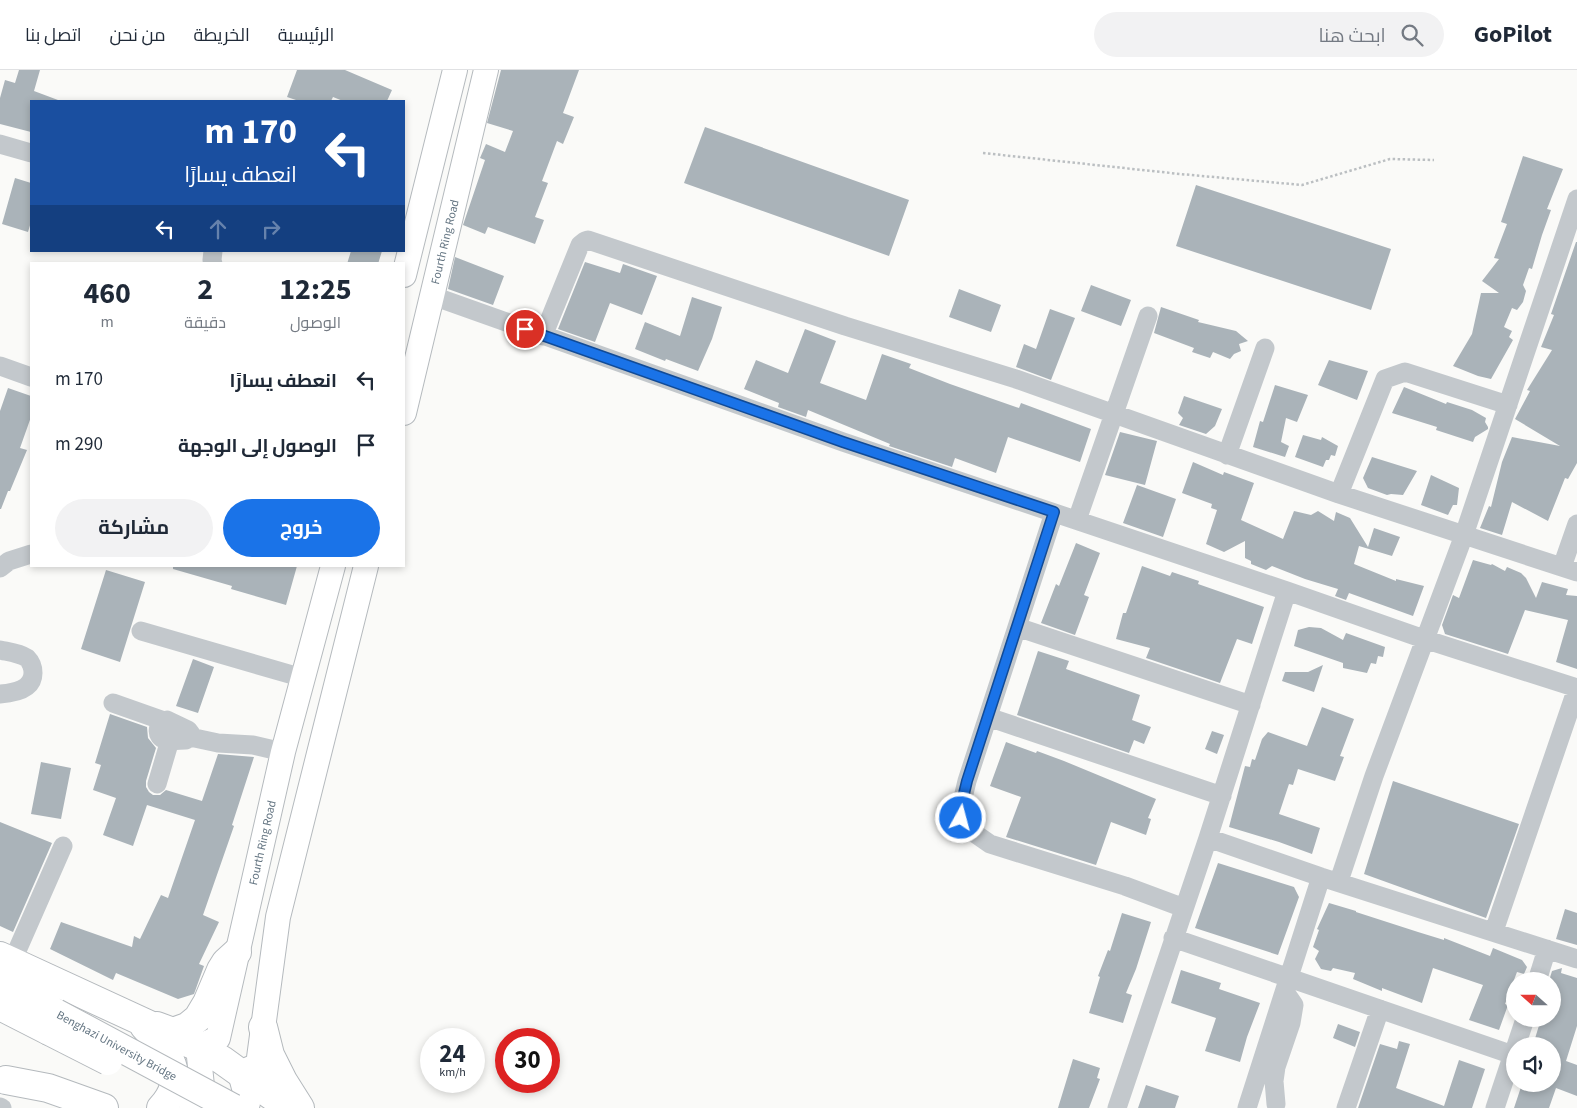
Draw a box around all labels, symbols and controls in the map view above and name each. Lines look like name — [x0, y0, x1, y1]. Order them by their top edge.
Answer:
search box — [1094, 12, 1444, 57]
text: GoPilot — [1474, 17, 1552, 52]
icon: search — [1398, 21, 1426, 49]
text: اتصل بنا — [25, 23, 82, 48]
text: من نحن — [110, 23, 166, 48]
text: الخريطة — [194, 23, 250, 48]
text: الرئيسية — [278, 23, 334, 48]
text: ابحث هنا — [1318, 23, 1386, 50]
text: 170 m — [205, 107, 297, 157]
icon: left — [315, 120, 380, 185]
text: انعطف يسارًا — [184, 159, 297, 191]
street label: Fourth Ring Road — [427, 198, 464, 286]
icon: left — [151, 215, 179, 243]
icon: ahead — [204, 215, 232, 243]
icon: right — [257, 215, 285, 243]
text: 2 — [197, 268, 213, 311]
text: 12:25 — [279, 268, 352, 311]
text: 460 — [83, 272, 131, 315]
pin — [504, 308, 546, 350]
text: m — [101, 311, 114, 333]
text: دقيقة — [184, 312, 226, 334]
text: الوصول — [290, 312, 341, 334]
icon: arrive — [511, 315, 539, 343]
text: 170 m — [55, 366, 103, 393]
icon: left — [352, 366, 380, 394]
text: انعطف يسارًا — [230, 368, 337, 395]
text: 290 m — [55, 431, 103, 458]
icon: arrive — [352, 431, 380, 459]
text: الوصول إلى الوجهة — [178, 433, 337, 460]
button: مشاركة — [55, 499, 213, 557]
button: خروج — [223, 499, 380, 557]
position arrow — [934, 791, 986, 843]
street label: Fourth Ring Road — [245, 799, 281, 887]
north arrow — [1506, 972, 1561, 1028]
map controls — [1506, 972, 1561, 1092]
street label: Benghazi University Bridge — [53, 1007, 180, 1085]
speed limit sign: 30 — [495, 1028, 560, 1093]
text: 24 — [439, 1036, 466, 1072]
button: sound — [1506, 1037, 1561, 1092]
text: km/h — [439, 1064, 466, 1081]

